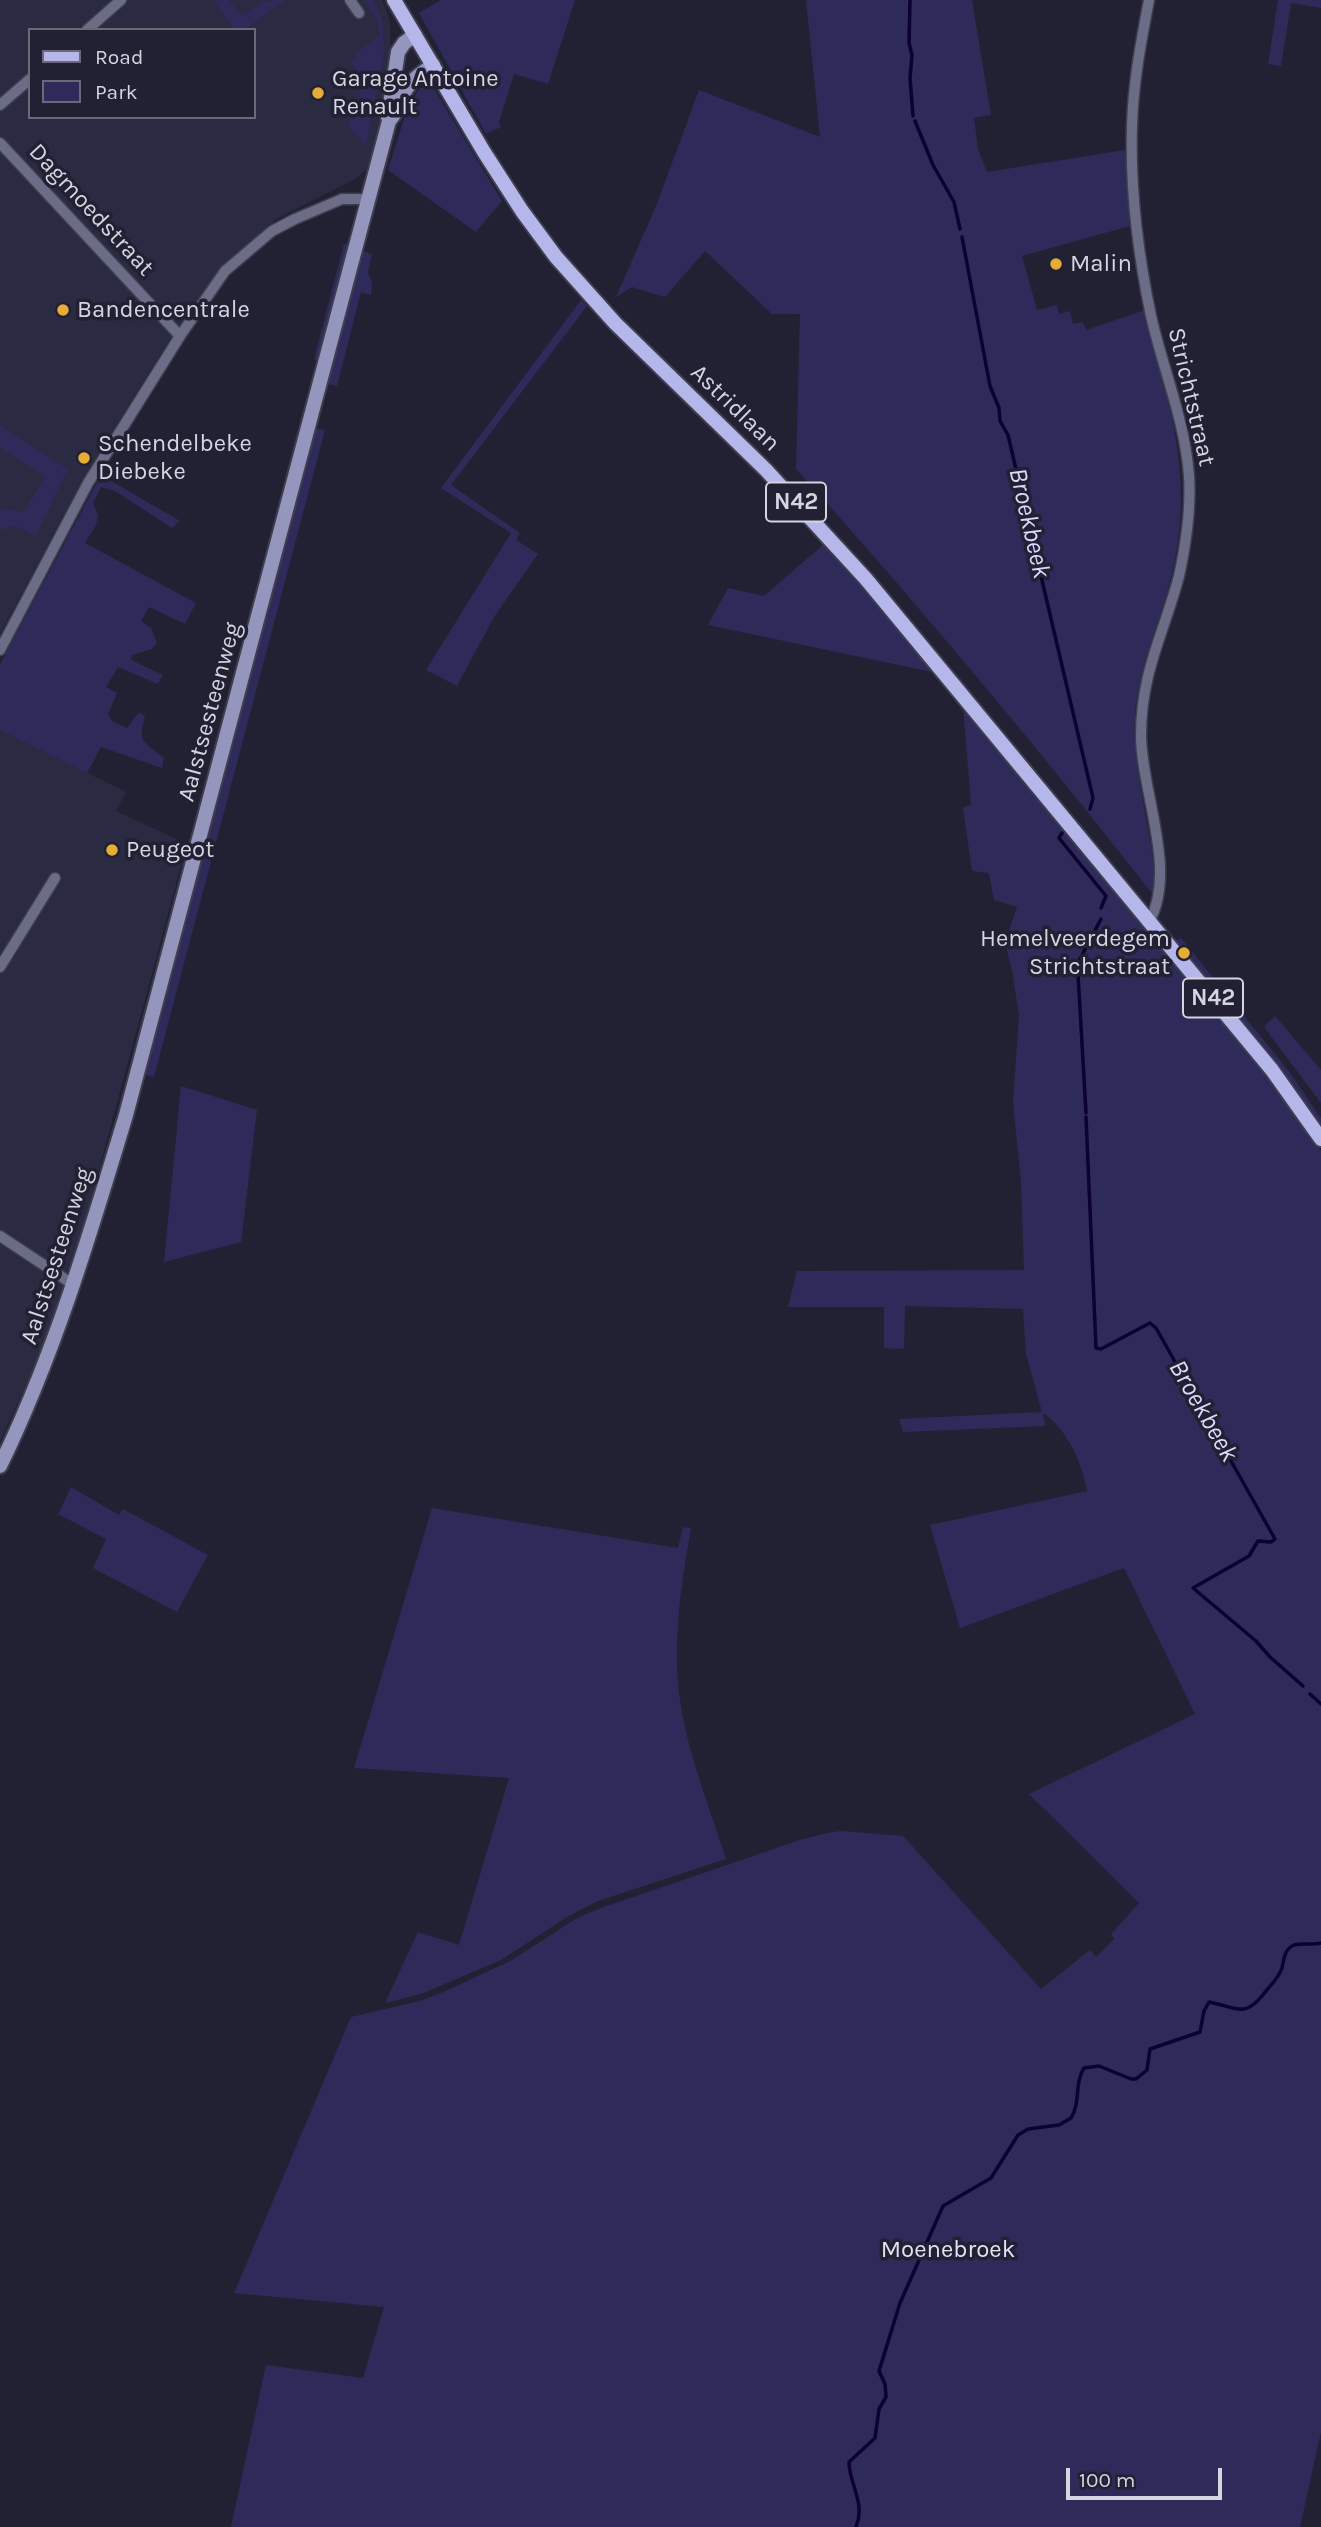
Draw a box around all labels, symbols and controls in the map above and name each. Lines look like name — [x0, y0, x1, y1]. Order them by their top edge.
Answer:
legend — [28, 28, 256, 119]
text: Road — [95, 45, 143, 69]
place label: Garage Antoine Renault — [332, 65, 498, 121]
text: Park — [95, 80, 138, 104]
marker: Garage Antoine Renault — [310, 85, 326, 101]
street label: Dagmoedstraat — [22, 138, 160, 282]
place label: Malin — [1070, 250, 1132, 278]
marker: Malin — [1048, 256, 1064, 272]
place label: Bandencentrale — [77, 296, 250, 324]
marker: Bandencentrale — [55, 302, 71, 318]
street label: Strichtstraat — [1161, 325, 1221, 469]
street label: Astridlaan — [684, 358, 786, 458]
place label: Schendelbeke Diebeke — [98, 430, 252, 486]
marker: Schendelbeke Diebeke — [76, 450, 92, 466]
water label: Broekbeek — [1001, 465, 1057, 581]
road number: N42 — [766, 482, 826, 522]
street label: Aalstsesteenweg — [172, 619, 248, 805]
place label: Peugeot — [126, 836, 214, 864]
marker: Peugeot — [104, 842, 120, 858]
place label: Hemelveerdegem Strichtstraat — [980, 925, 1170, 981]
marker: Hemelveerdegem Strichtstraat — [1176, 945, 1192, 961]
road number: N42 — [1183, 979, 1243, 1018]
street label: Aalstsesteenweg — [15, 1164, 99, 1348]
water label: Broekbeek — [1161, 1355, 1245, 1467]
park label: Moenebroek — [881, 2236, 1015, 2264]
scale bar — [1069, 2454, 1225, 2498]
text: 100 m — [1079, 2468, 1136, 2492]

